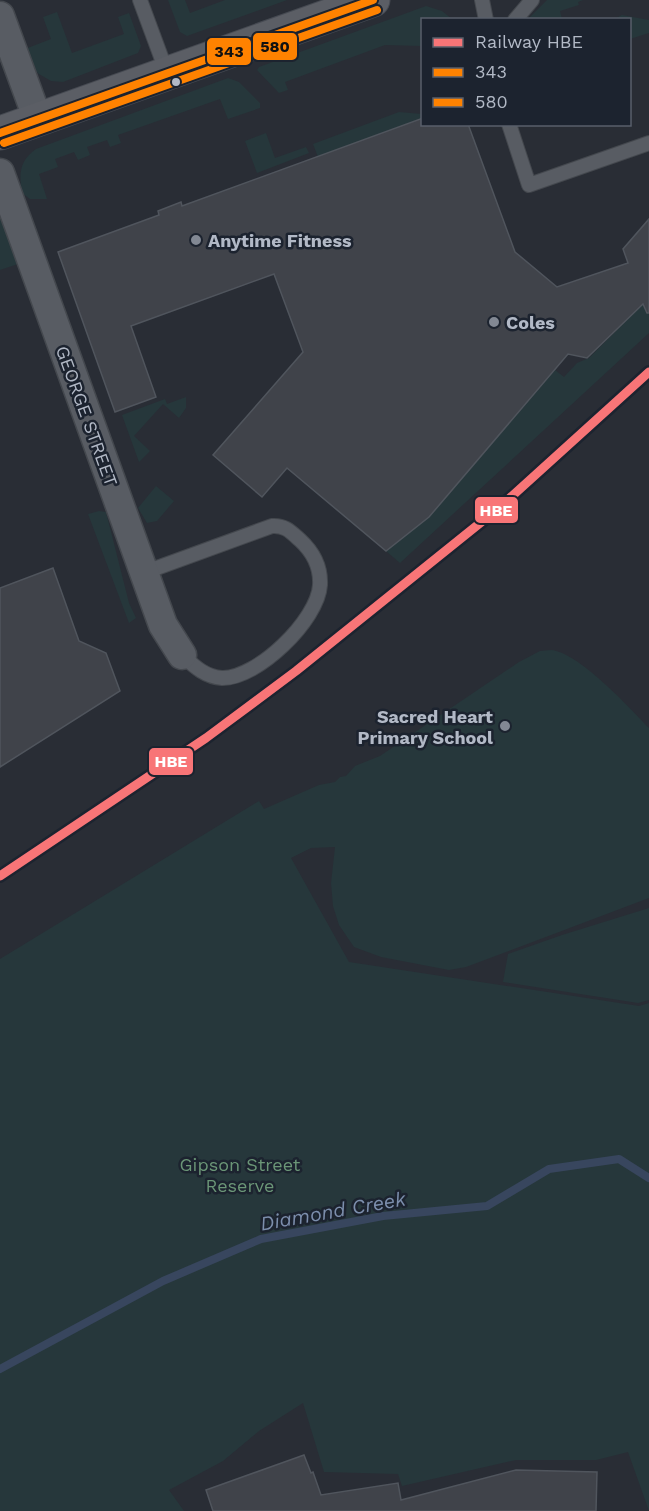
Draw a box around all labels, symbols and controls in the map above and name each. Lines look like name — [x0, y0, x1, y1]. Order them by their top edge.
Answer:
legend — [421, 18, 631, 126]
text: Railway HBE — [475, 31, 583, 52]
line badge: 580 — [252, 32, 298, 61]
line badge: 343 — [206, 37, 252, 66]
text: 580 — [260, 37, 290, 56]
text: 343 — [214, 42, 244, 61]
text: 343 — [475, 61, 507, 82]
unlabelled marker — [170, 76, 182, 88]
text: 580 — [475, 91, 508, 112]
place label: Anytime Fitness — [208, 230, 352, 251]
marker: Anytime Fitness — [189, 233, 203, 247]
place label: Coles — [506, 312, 555, 333]
marker: Coles — [487, 315, 501, 329]
street label: GEORGE STREET — [52, 343, 122, 489]
line badge: HBE — [474, 496, 519, 524]
text: HBE — [480, 501, 512, 520]
place label: Sacred Heart Primary School — [358, 706, 493, 748]
marker: Sacred Heart Primary School — [498, 719, 512, 733]
line badge: HBE — [148, 747, 194, 776]
text: HBE — [155, 752, 187, 771]
park label: Gipson Street Reserve — [180, 1154, 301, 1196]
water label: Diamond Creek — [258, 1186, 409, 1236]

